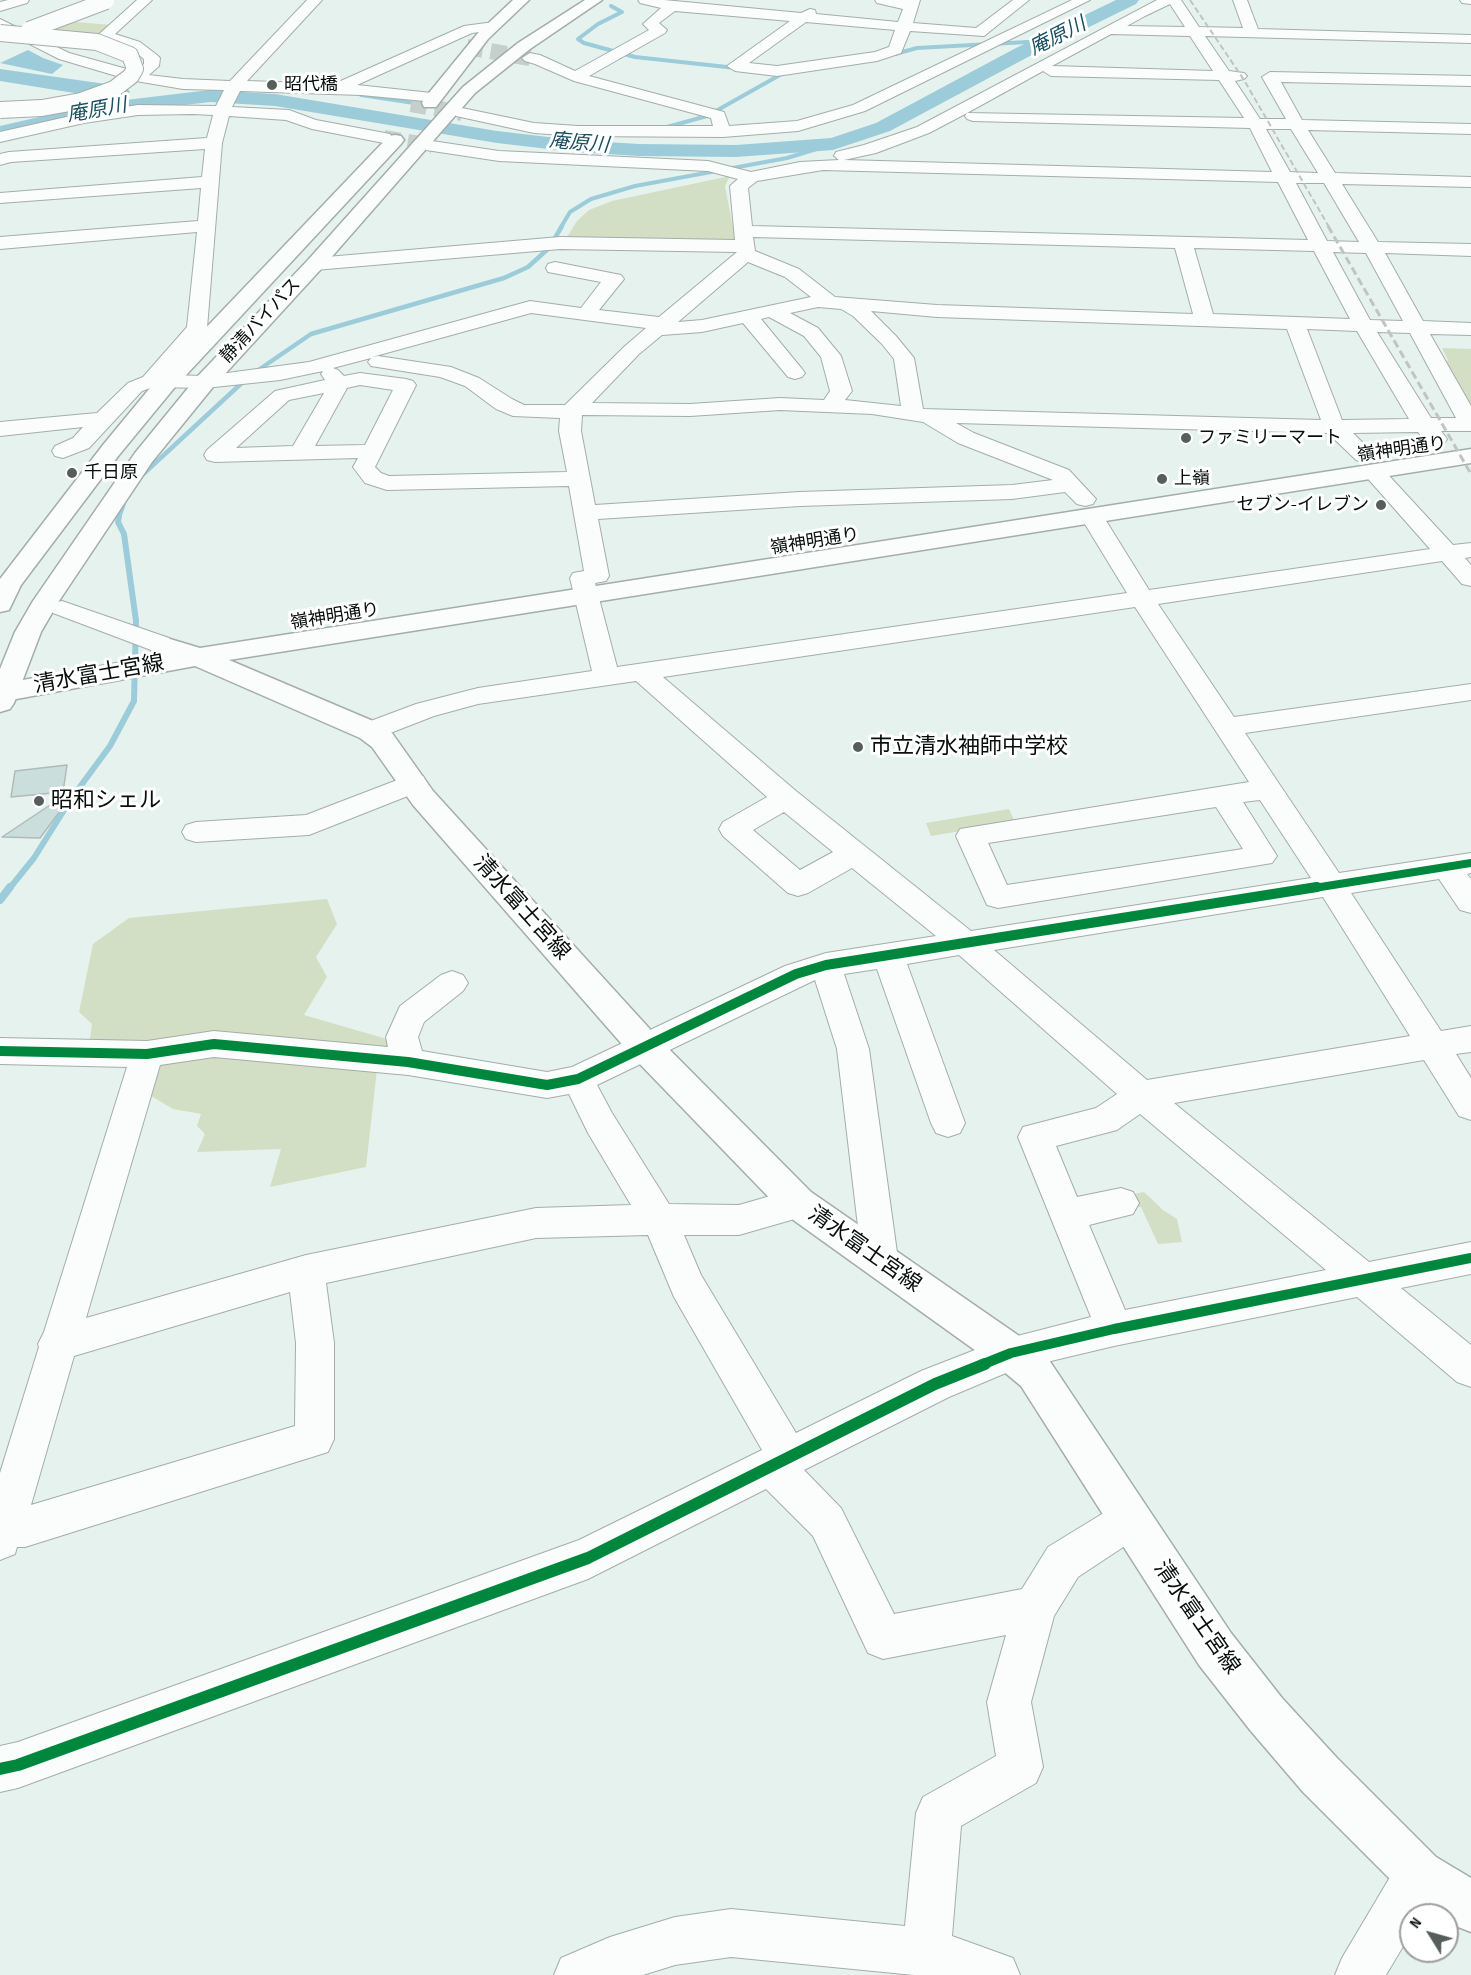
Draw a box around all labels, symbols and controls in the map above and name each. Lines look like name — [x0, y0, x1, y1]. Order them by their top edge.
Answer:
water label: 庵原川 — [1026, 13, 1090, 61]
place label: 昭代橋 — [284, 74, 338, 96]
marker: 昭代橋 — [265, 78, 279, 92]
water label: 庵原川 — [65, 94, 129, 128]
water label: 庵原川 — [548, 129, 610, 159]
street label: 静清バイパス — [216, 274, 306, 368]
place label: ファミリーマート — [1198, 427, 1342, 449]
marker: ファミリーマート — [1179, 431, 1193, 445]
street label: 嶺神明通り — [1356, 433, 1448, 467]
place label: 千日原 — [84, 462, 138, 484]
marker: 千日原 — [65, 466, 79, 480]
place label: 上嶺 — [1174, 468, 1210, 490]
marker: 上嶺 — [1155, 472, 1169, 486]
place label: セブン-イレブン — [1236, 494, 1369, 516]
marker: セブン-イレブン — [1374, 498, 1388, 512]
street label: 嶺神明通り — [769, 524, 861, 560]
street label: 嶺神明通り — [289, 599, 381, 635]
street label: 清水富士宮線 — [32, 651, 166, 699]
place label: 市立清水袖師中学校 — [870, 734, 1068, 760]
marker: 市立清水袖師中学校 — [851, 740, 865, 754]
place label: 昭和シェル — [51, 788, 161, 814]
marker: 昭和シェル — [32, 794, 46, 808]
street label: 清水富士宮線 — [467, 850, 575, 966]
street label: 清水富士宮線 — [802, 1201, 926, 1299]
street label: 清水富士宮線 — [1147, 1556, 1245, 1680]
north arrow — [1399, 1903, 1459, 1963]
text: N — [1406, 1914, 1426, 1932]

